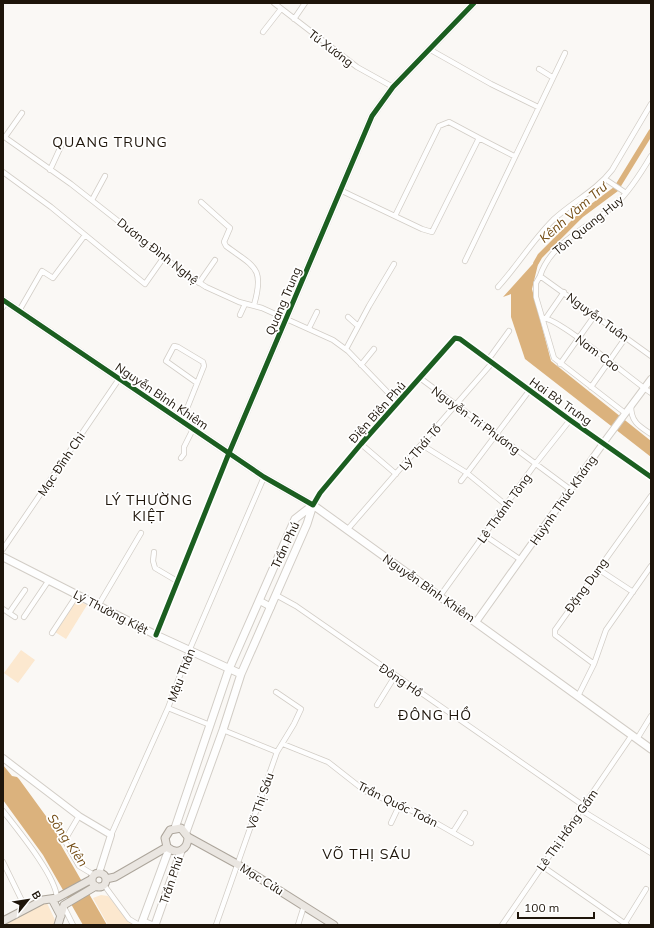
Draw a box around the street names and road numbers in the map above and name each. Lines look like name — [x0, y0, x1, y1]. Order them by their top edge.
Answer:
street label: Tú Xương — [306, 26, 356, 70]
street label: Tôn Quang Huy — [550, 192, 627, 258]
street label: Dương Đình Nghệ — [114, 215, 202, 287]
street label: Quang Trung — [262, 265, 304, 337]
street label: Nguyễn Tuân — [564, 289, 632, 345]
street label: Nam Cao — [573, 331, 623, 375]
street label: Nguyễn Bỉnh Khiêm — [113, 359, 211, 433]
street label: Hai Bà Trưng — [527, 374, 595, 428]
street label: Điện Biên Phủ — [345, 378, 409, 446]
street label: Nguyễn Tri Phương — [429, 383, 523, 457]
street label: Lý Thái Tổ — [396, 421, 444, 473]
street label: Mạc Đĩnh Chi — [34, 429, 88, 499]
street label: Huỳnh Thúc Kháng — [526, 452, 600, 548]
street label: Lê Thánh Tông — [474, 470, 534, 546]
street label: Trần Phú — [268, 519, 302, 571]
street label: Nguyễn Bỉnh Khiêm — [380, 551, 478, 625]
street label: Đặng Dung — [561, 555, 611, 615]
street label: Lý Thường Kiệt — [71, 587, 151, 637]
street label: Mậu Thân — [164, 646, 198, 704]
street label: Đông Hồ — [376, 660, 426, 700]
street label: Võ Thị Sáu — [243, 770, 277, 832]
street label: Trần Quốc Toản — [355, 778, 441, 830]
street label: Lê Thị Hồng Gấm — [533, 786, 601, 874]
street label: Trần Phú — [156, 854, 186, 906]
street label: Mạc Cửu — [237, 860, 287, 898]

